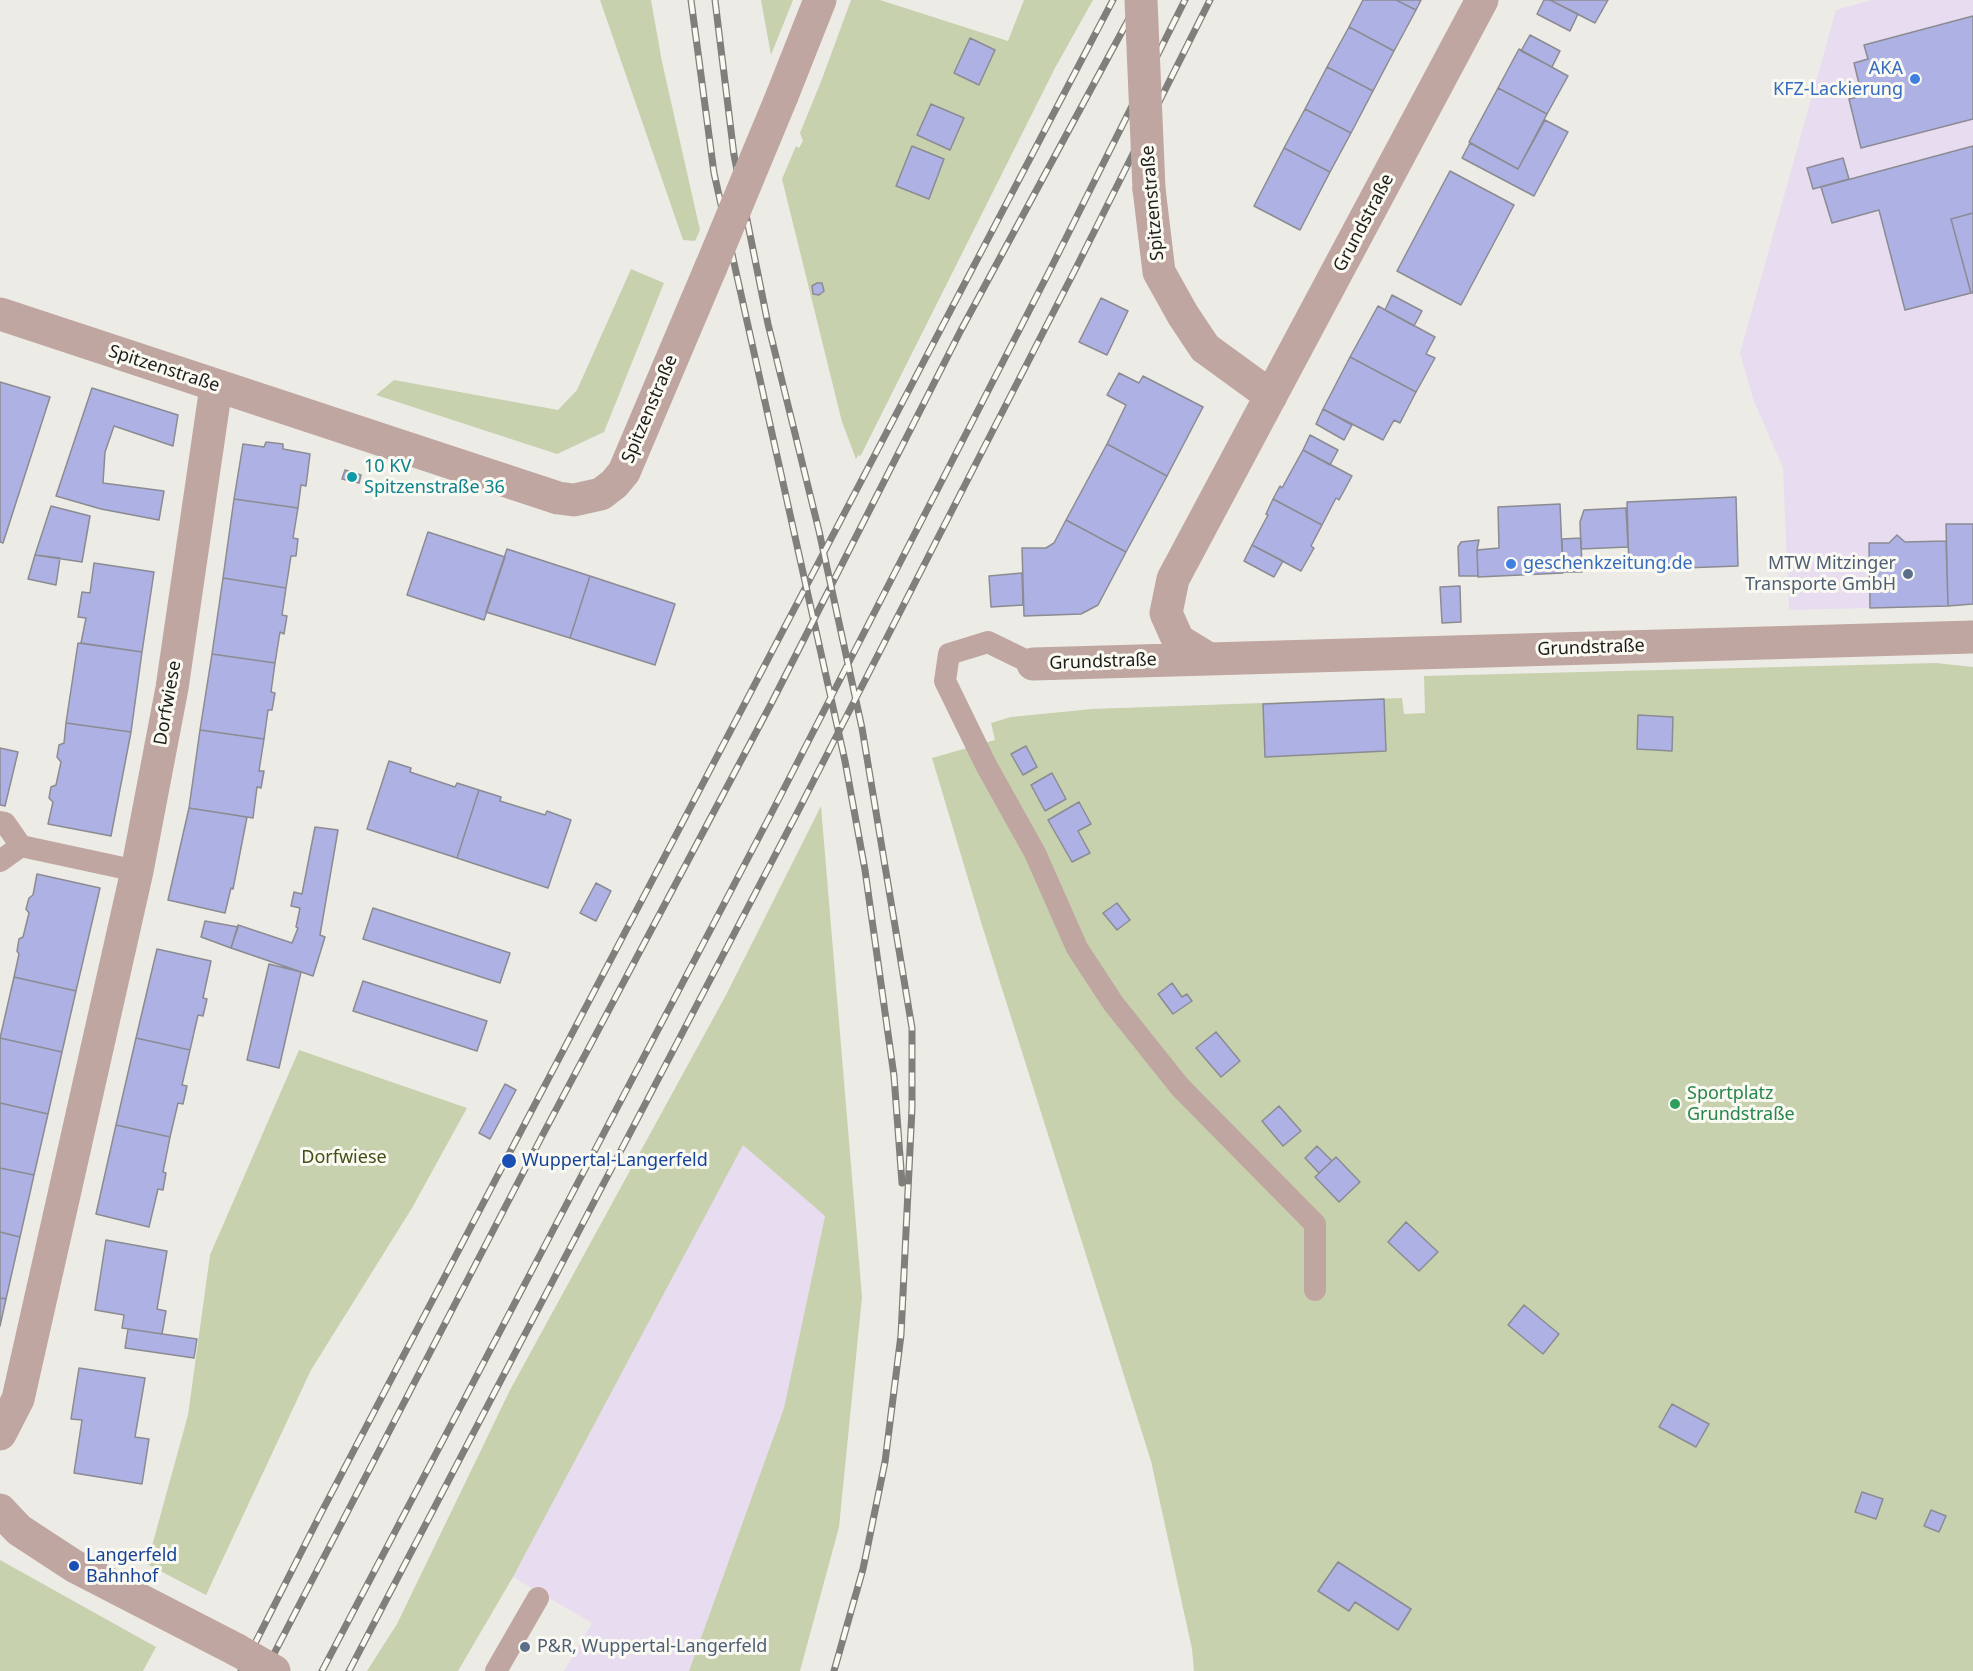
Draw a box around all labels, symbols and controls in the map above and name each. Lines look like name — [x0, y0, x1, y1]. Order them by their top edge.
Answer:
place label: AKA KFZ-Lackierung — [1773, 58, 1903, 100]
marker: AKA KFZ-Lackierung — [1908, 72, 1922, 86]
street label: Spitzenstraße — [1137, 144, 1169, 262]
street label: Grundstraße — [1329, 170, 1399, 276]
street label: Spitzenstraße — [106, 341, 222, 397]
street label: Spitzenstraße — [617, 352, 683, 466]
place label: 10 KV Spitzenstraße 36 — [364, 456, 505, 498]
marker: 10 KV Spitzenstraße 36 — [345, 470, 359, 484]
place label: geschenkzeitung.de — [1523, 553, 1693, 575]
place label: MTW Mitzinger Transporte GmbH — [1745, 553, 1896, 596]
marker: geschenkzeitung.de — [1504, 557, 1518, 571]
marker: MTW Mitzinger Transporte GmbH — [1901, 567, 1915, 581]
street label: Grundstraße — [1537, 635, 1645, 661]
street label: Grundstraße — [1049, 649, 1157, 675]
street label: Dorfwiese — [150, 659, 186, 747]
place label: Sportplatz Grundstraße — [1687, 1083, 1795, 1126]
marker: Sportplatz Grundstraße — [1668, 1097, 1682, 1111]
park label: Dorfwiese — [301, 1147, 387, 1169]
place label: Wuppertal-Langerfeld — [522, 1150, 708, 1172]
marker: Wuppertal-Langerfeld — [500, 1152, 518, 1170]
place label: Langerfeld Bahnhof — [86, 1545, 177, 1588]
marker: Langerfeld Bahnhof — [67, 1559, 81, 1573]
place label: P&R, Wuppertal-Langerfeld — [537, 1636, 767, 1658]
marker: P&R, Wuppertal-Langerfeld — [518, 1640, 532, 1654]

